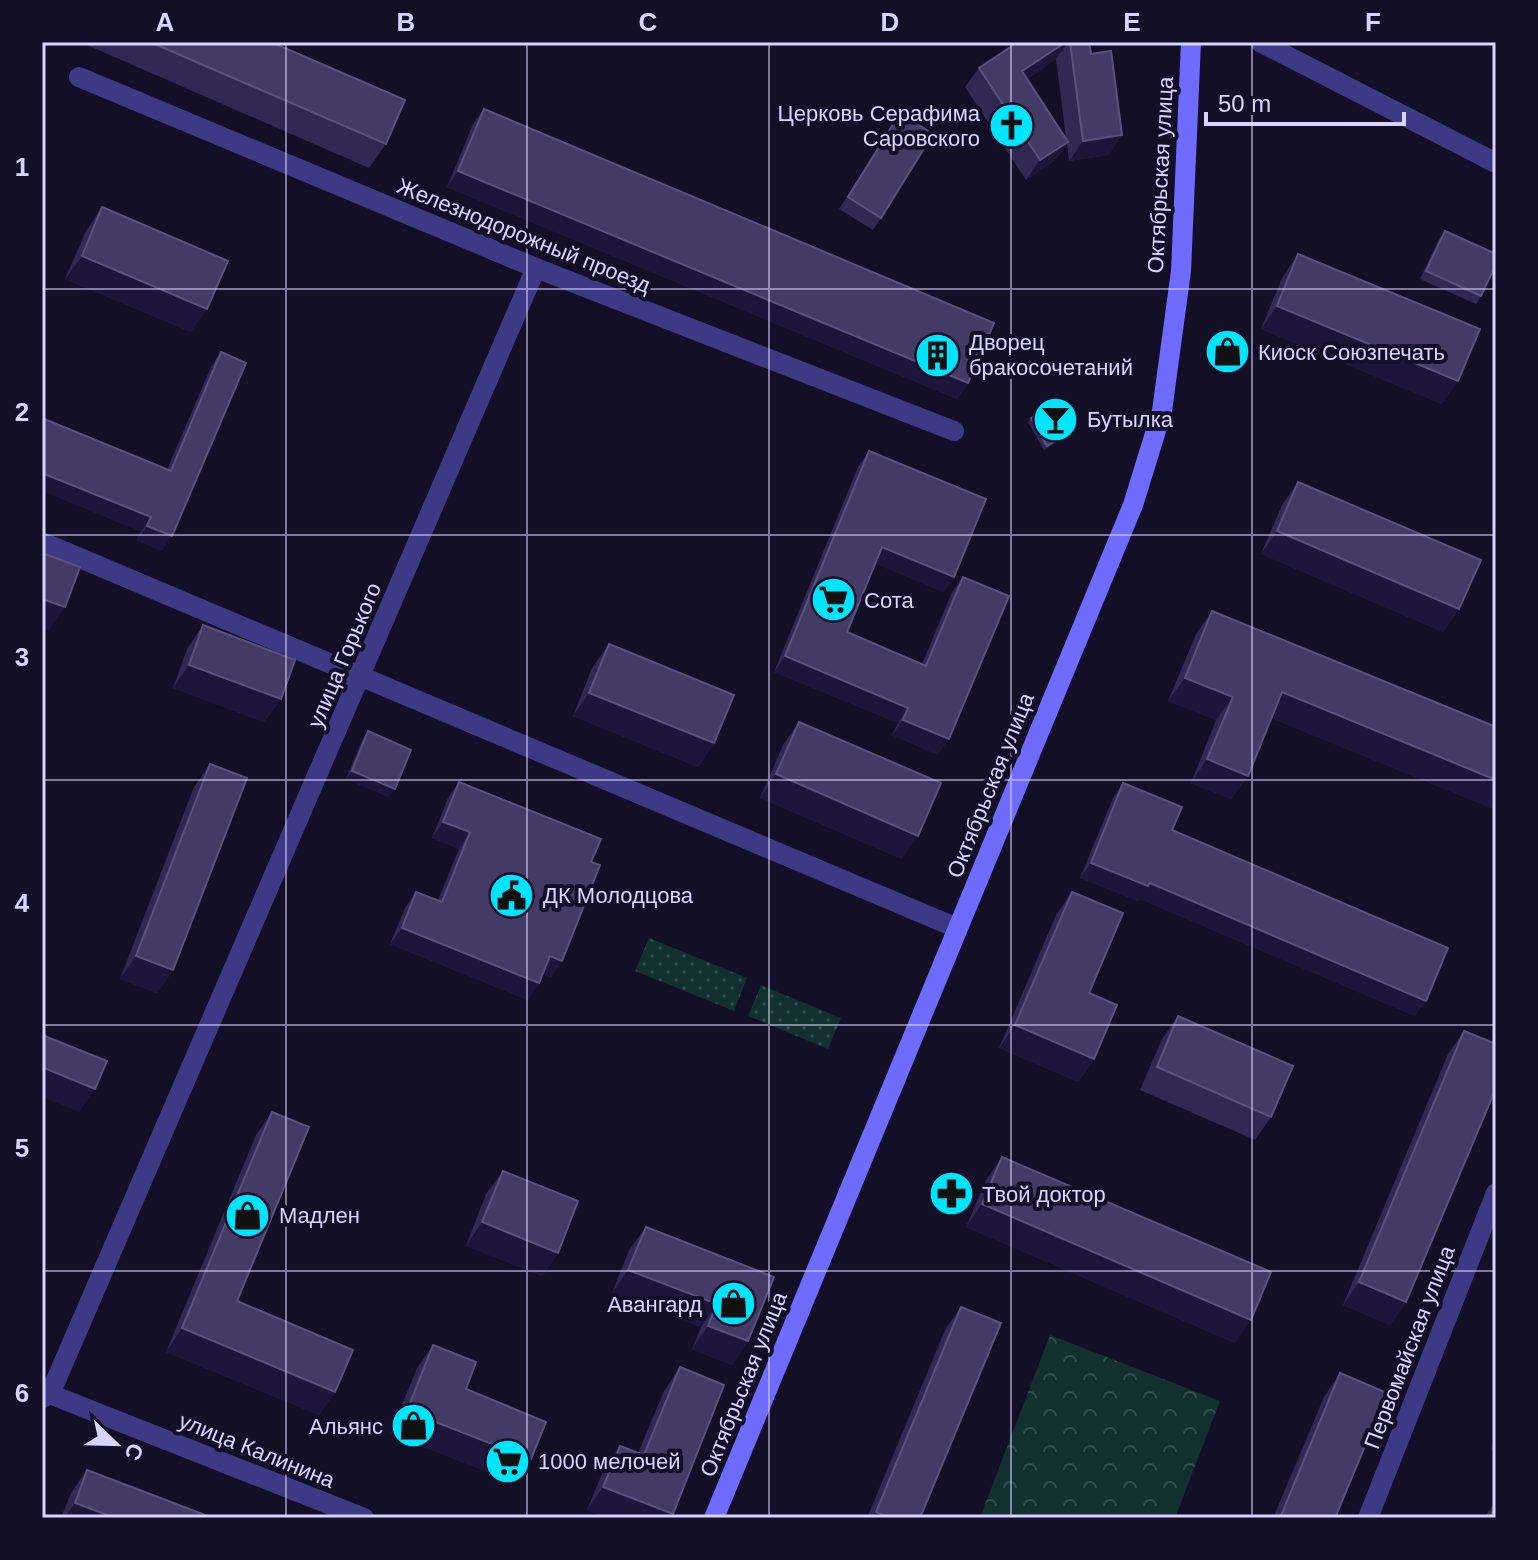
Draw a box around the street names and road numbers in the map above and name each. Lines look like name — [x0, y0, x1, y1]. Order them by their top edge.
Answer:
street label: Октябрьская улица — [1143, 75, 1178, 274]
street label: Железнодорожный проезд — [393, 173, 654, 298]
street label: улица Горького — [303, 579, 386, 731]
street label: Октябрьская улица — [942, 688, 1039, 881]
street label: Первомайская улица — [1359, 1241, 1460, 1452]
street label: Октябрьская улица — [695, 1287, 792, 1480]
street label: улица Калинина — [175, 1408, 339, 1493]

